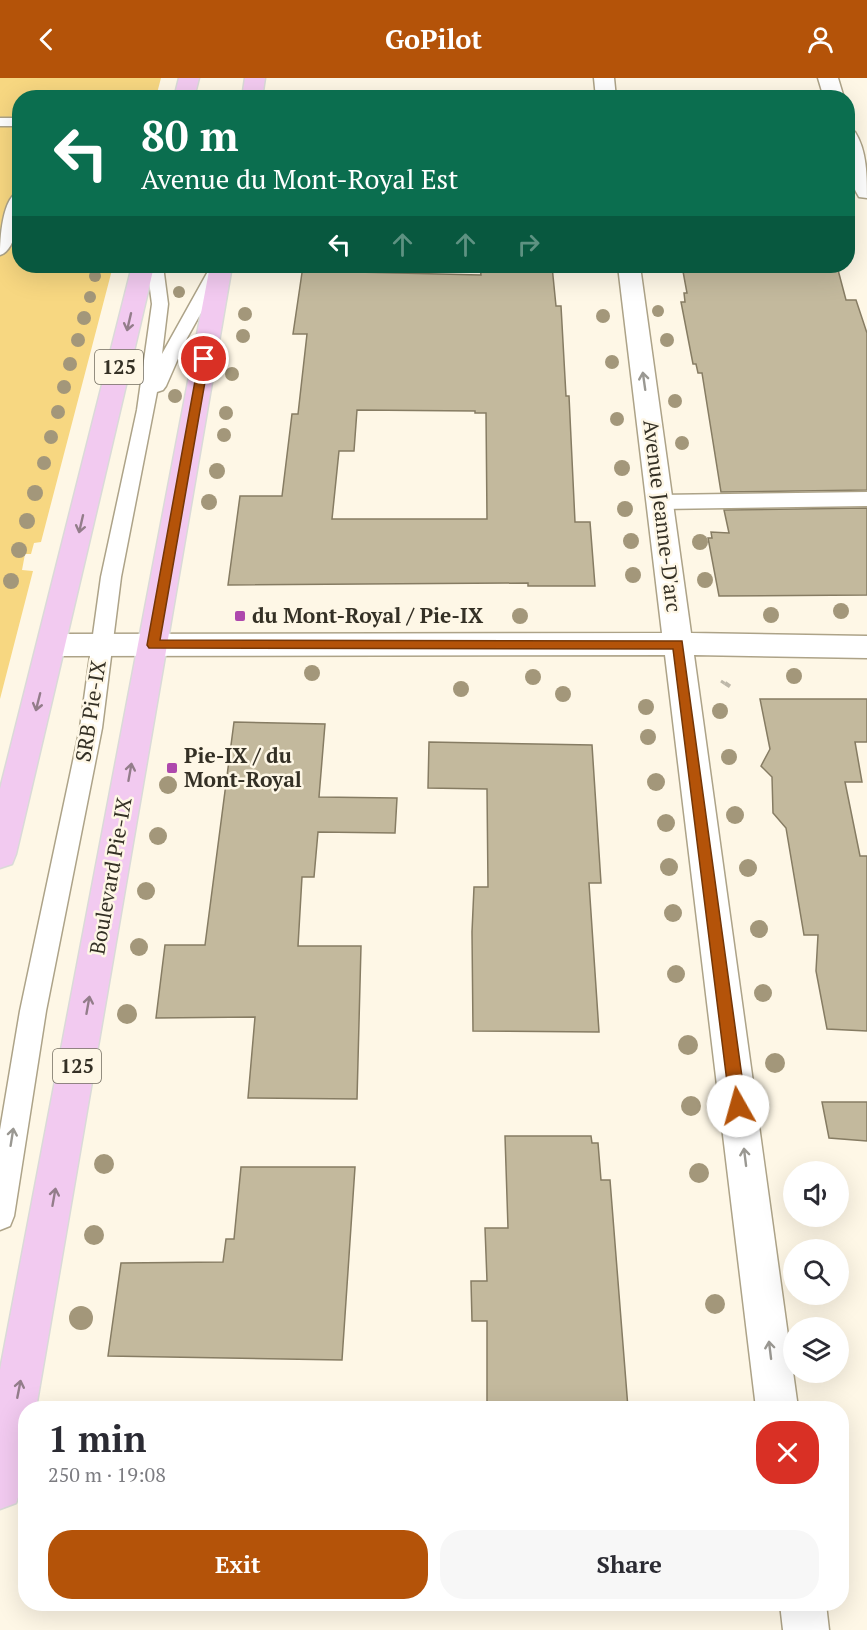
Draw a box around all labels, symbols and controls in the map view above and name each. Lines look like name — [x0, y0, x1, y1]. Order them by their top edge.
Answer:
text: GoPilot — [385, 21, 482, 57]
icon: back — [30, 23, 63, 56]
icon: person — [804, 23, 837, 56]
text: 80 m — [141, 107, 239, 163]
icon: left — [42, 114, 120, 192]
text: Avenue du Mont-Royal Est — [141, 161, 458, 197]
icon: left — [323, 228, 356, 261]
icon: ahead — [386, 228, 419, 261]
icon: ahead — [449, 228, 482, 261]
icon: right — [512, 228, 545, 261]
one-way arrow — [123, 313, 135, 332]
pin — [178, 333, 229, 384]
icon: arrive — [187, 342, 220, 375]
road number: 125 — [95, 350, 143, 384]
one-way arrow — [638, 371, 649, 391]
street label: Avenue Jeanne-D'arc — [637, 418, 689, 614]
one-way arrow — [75, 514, 86, 534]
place label: du Mont-Royal / Pie-IX — [252, 601, 484, 629]
marker: du Mont-Royal / Pie-IX — [233, 609, 247, 623]
street label: SRB Pie-IX — [68, 658, 112, 764]
one-way arrow — [31, 692, 43, 711]
place label: Pie-IX / du Mont-Royal — [184, 741, 302, 793]
marker: Pie-IX / du Mont-Royal — [165, 761, 179, 775]
one-way arrow — [125, 762, 136, 782]
street label: Boulevard Pie-IX — [82, 795, 138, 957]
one-way arrow — [83, 995, 94, 1015]
road number: 125 — [53, 1049, 101, 1083]
position arrow — [706, 1074, 770, 1138]
one-way arrow — [7, 1128, 18, 1147]
one-way arrow — [739, 1148, 750, 1168]
map controls — [783, 1161, 849, 1383]
button: sound — [783, 1161, 849, 1227]
one-way arrow — [49, 1187, 60, 1207]
button: search — [783, 1239, 849, 1305]
button: layers — [783, 1317, 849, 1383]
one-way arrow — [764, 1341, 775, 1361]
one-way arrow — [14, 1379, 25, 1399]
text: 1 min — [48, 1415, 146, 1462]
button: close — [756, 1421, 819, 1484]
text: 250 m · 19:08 — [48, 1461, 166, 1488]
button: Exit — [48, 1530, 428, 1599]
button: Share — [440, 1530, 819, 1599]

